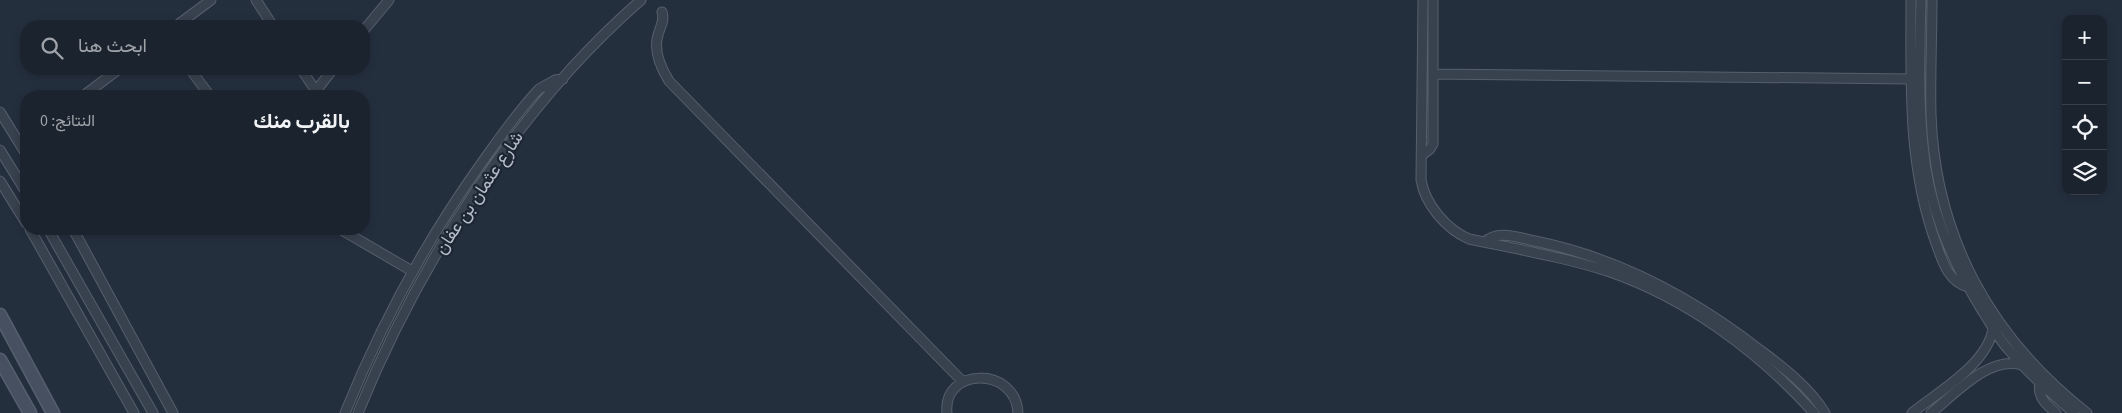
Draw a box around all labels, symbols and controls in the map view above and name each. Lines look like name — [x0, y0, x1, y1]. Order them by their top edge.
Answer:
map controls — [2062, 15, 2107, 195]
button: + — [2062, 15, 2107, 60]
search box — [20, 20, 370, 75]
text: ابحث هنا — [78, 33, 147, 60]
icon: search — [38, 34, 66, 62]
button: − — [2062, 60, 2107, 105]
button: locate — [2062, 105, 2107, 150]
text: بالقرب منك — [254, 106, 350, 136]
text: النتائج: 0 — [40, 110, 95, 132]
street label: شارع عثمان بن عفان — [428, 126, 530, 260]
button: layers — [2062, 150, 2107, 195]

